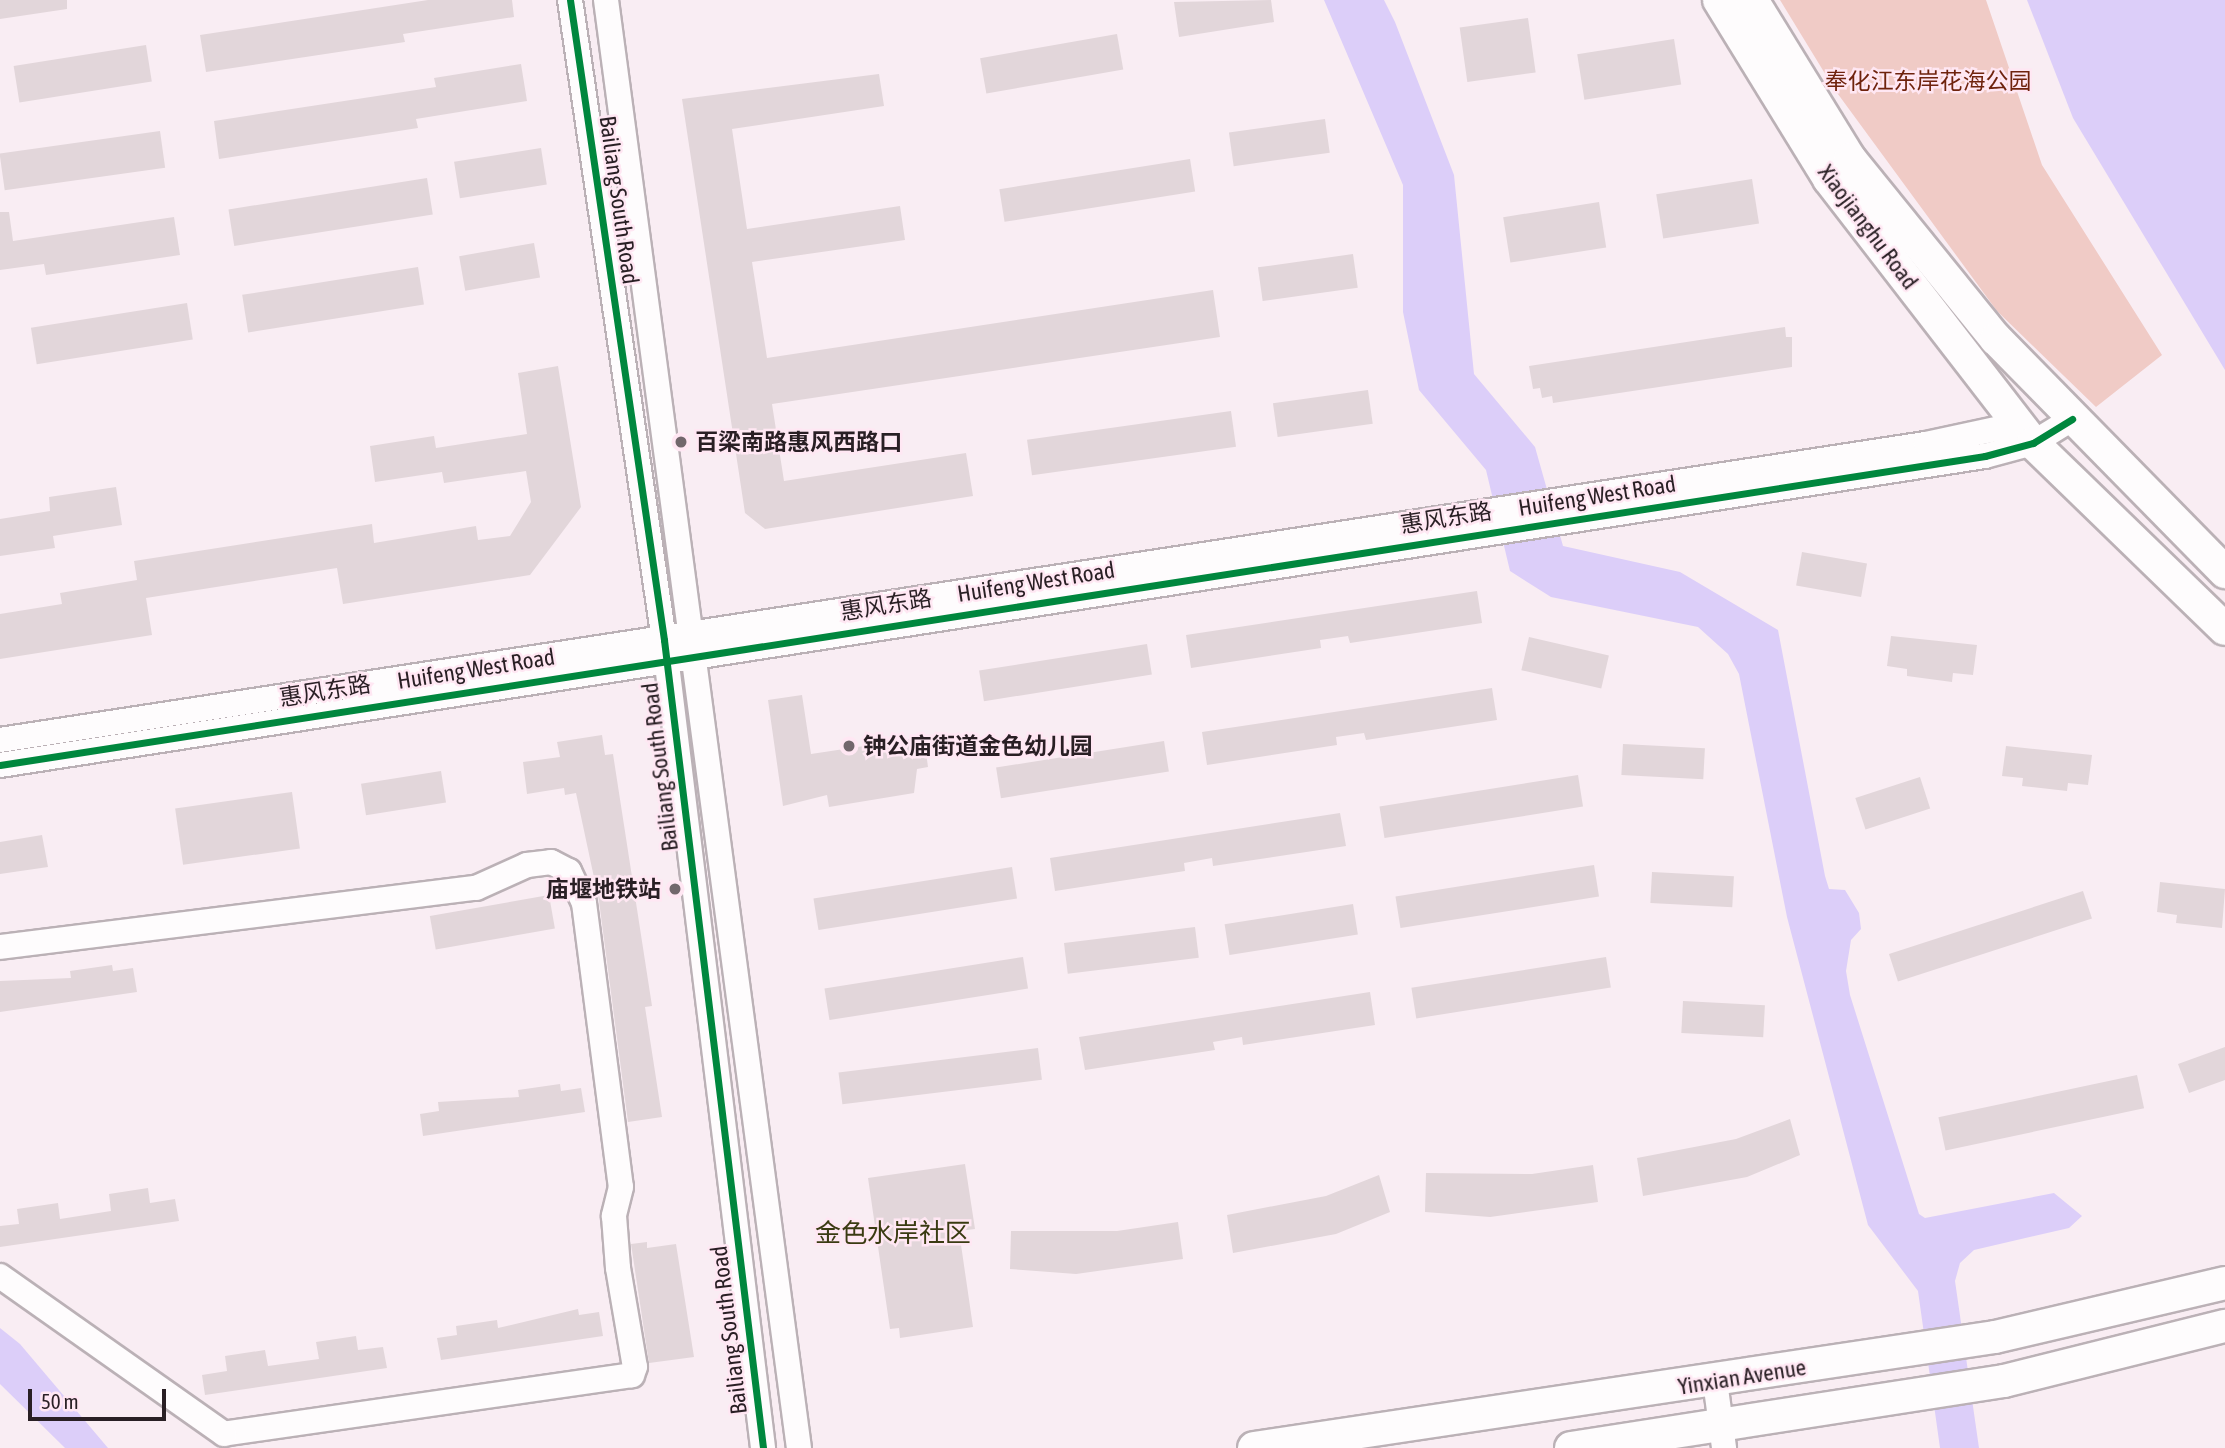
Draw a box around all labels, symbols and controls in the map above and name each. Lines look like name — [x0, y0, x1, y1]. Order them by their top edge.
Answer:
park label: 奉化江东岸花海公园 — [1825, 67, 2031, 95]
street label: Bailiang South Road — [594, 114, 644, 286]
street label: Xiaojianghu Road — [1812, 159, 1924, 295]
place label: 百梁南路惠风西路口 — [695, 428, 902, 456]
marker: 百梁南路惠风西路口 — [673, 434, 689, 450]
street label: Huifeng West Road — [1516, 470, 1678, 522]
street label: 惠风东路 — [1398, 497, 1494, 539]
street label: Huifeng West Road — [955, 556, 1117, 608]
street label: 惠风东路 — [838, 584, 934, 626]
street label: Huifeng West Road — [395, 643, 557, 695]
street label: 惠风东路 — [277, 670, 373, 712]
street label: Bailiang South Road — [636, 681, 684, 853]
place label: 钟公庙街道金色幼儿园 — [863, 732, 1093, 760]
marker: 钟公庙街道金色幼儿园 — [841, 738, 857, 754]
place label: 庙堰地铁站 — [546, 875, 661, 903]
marker: 庙堰地铁站 — [667, 881, 683, 897]
district label: 金色水岸社区 — [815, 1218, 971, 1250]
street label: Bailiang South Road — [705, 1244, 753, 1416]
street label: Yinxian Avenue — [1676, 1353, 1808, 1401]
scale bar — [32, 1374, 170, 1418]
text: 50 m — [41, 1389, 79, 1413]

